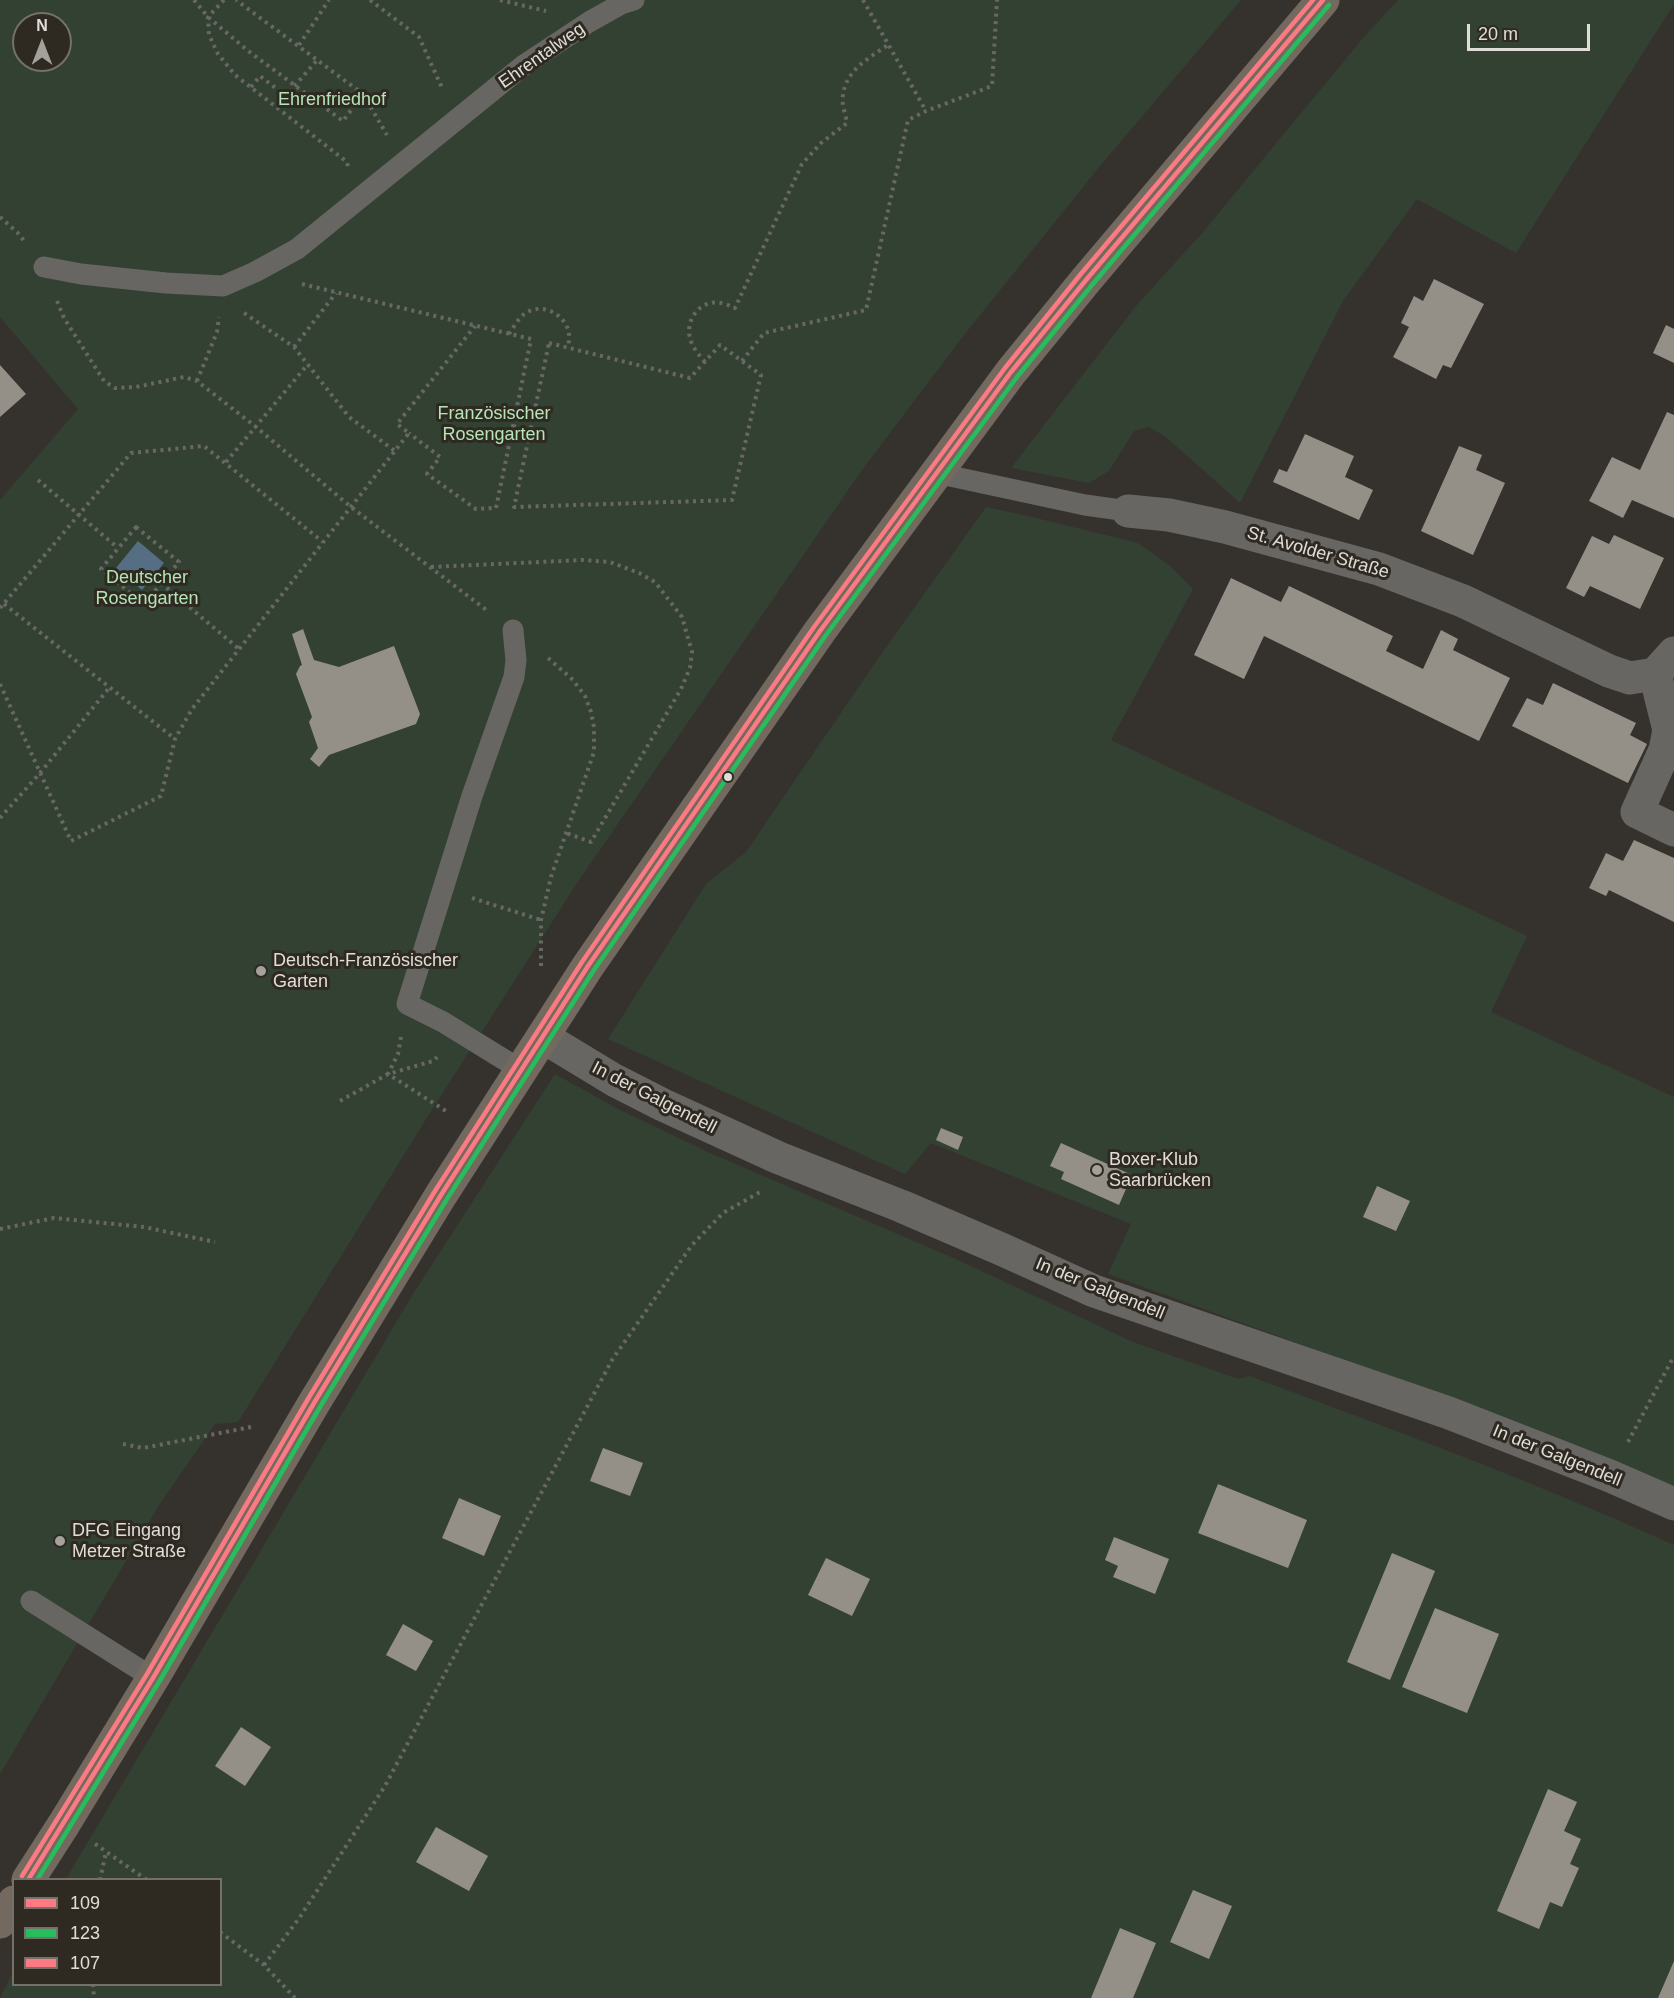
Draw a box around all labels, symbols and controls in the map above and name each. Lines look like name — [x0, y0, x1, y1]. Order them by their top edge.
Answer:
north arrow — [12, 12, 72, 72]
scale bar — [1470, 12, 1593, 50]
text: N — [36, 17, 48, 34]
street label: Ehrentalweg — [495, 18, 589, 94]
text: 20 m — [1478, 24, 1518, 44]
park label: Ehrenfriedhof — [278, 89, 386, 111]
park label: Französischer Rosengarten — [437, 403, 551, 446]
street label: St. Avolder Straße — [1244, 522, 1392, 584]
park label: Deutscher Rosengarten — [95, 567, 199, 610]
unlabelled marker — [722, 771, 734, 783]
place label: Deutsch-Französischer Garten — [273, 950, 458, 992]
marker: Deutsch-Französischer Garten — [254, 964, 268, 978]
street label: In der Galgendell — [588, 1057, 720, 1139]
place label: Boxer-Klub Saarbrücken — [1109, 1149, 1211, 1192]
marker: Boxer-Klub Saarbrücken — [1090, 1163, 1104, 1177]
street label: In der Galgendell — [1032, 1253, 1168, 1325]
street label: In der Galgendell — [1489, 1420, 1625, 1492]
place label: DFG Eingang Metzer Straße — [72, 1520, 186, 1562]
marker: DFG Eingang Metzer Straße — [53, 1534, 67, 1548]
legend — [12, 1878, 222, 1986]
text: 109 — [70, 1893, 100, 1913]
text: 123 — [70, 1923, 100, 1943]
text: 107 — [70, 1953, 100, 1973]

